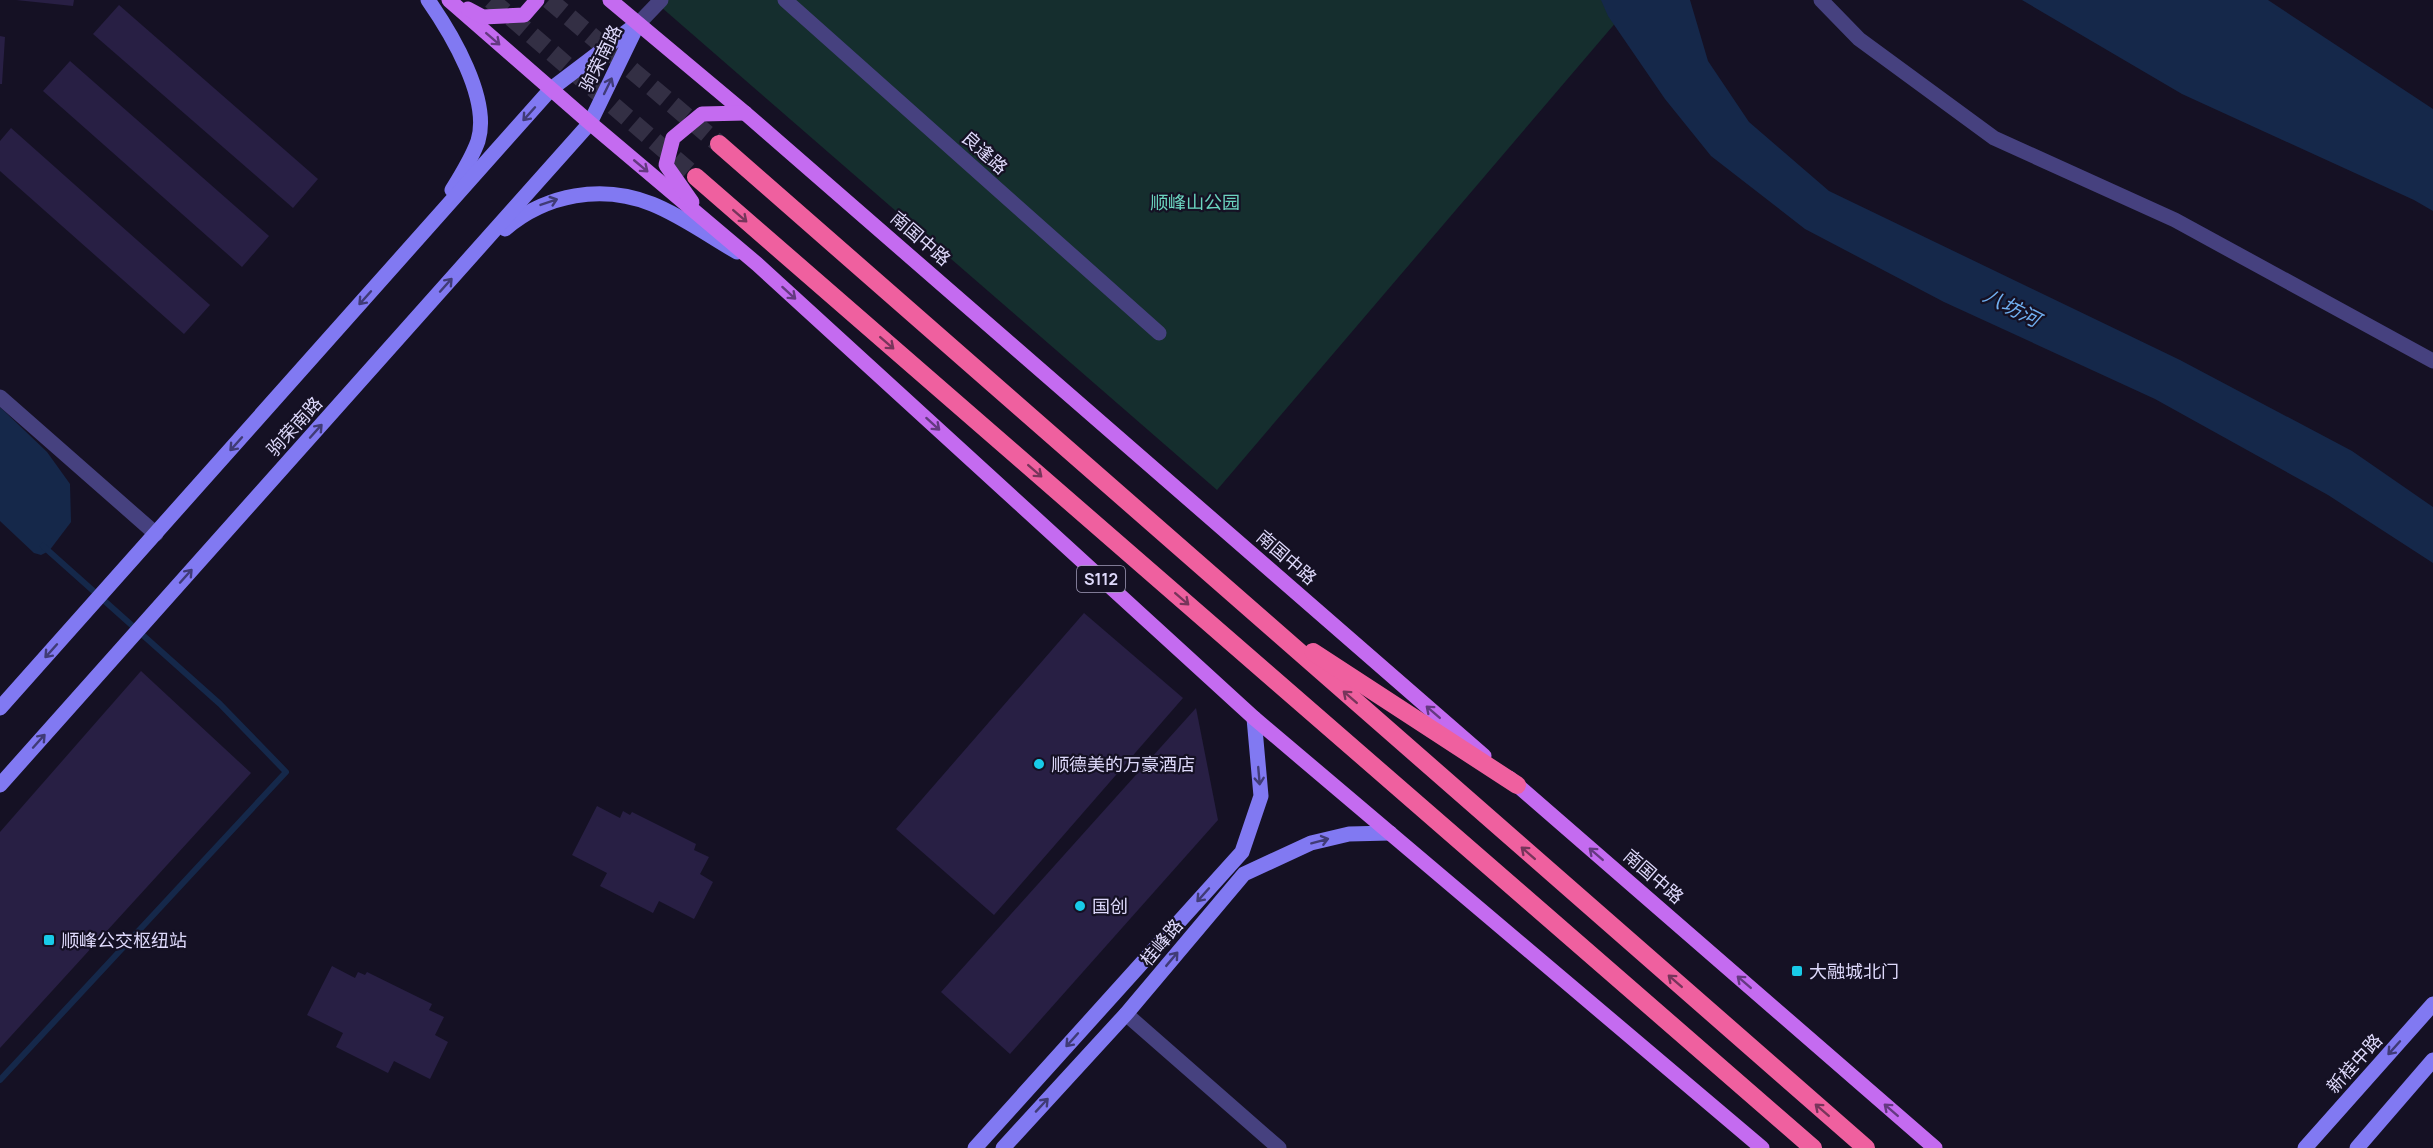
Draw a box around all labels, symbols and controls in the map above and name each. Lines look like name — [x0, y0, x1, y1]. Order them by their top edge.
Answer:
street label: 驹荣南路 — [573, 20, 627, 96]
one-way arrow — [485, 32, 501, 45]
one-way arrow — [603, 78, 614, 96]
one-way arrow — [522, 106, 536, 121]
street label: 良逢路 — [957, 125, 1013, 179]
one-way arrow — [633, 159, 649, 172]
park label: 顺峰山公园 — [1150, 190, 1240, 214]
one-way arrow — [539, 196, 558, 207]
street label: 南国中路 — [886, 205, 956, 271]
one-way arrow — [732, 209, 748, 222]
one-way arrow — [439, 278, 453, 293]
water label: 八坊河 — [1979, 281, 2048, 334]
one-way arrow — [781, 286, 796, 300]
one-way arrow — [358, 291, 372, 306]
one-way arrow — [879, 336, 895, 350]
street label: 驹荣南路 — [261, 391, 327, 461]
one-way arrow — [925, 417, 940, 431]
one-way arrow — [309, 423, 323, 438]
one-way arrow — [229, 436, 243, 451]
one-way arrow — [1027, 464, 1042, 478]
street label: 南国中路 — [1252, 524, 1322, 590]
road number: S112 — [1077, 566, 1125, 592]
one-way arrow — [179, 569, 193, 584]
one-way arrow — [1174, 592, 1189, 606]
one-way arrow — [44, 643, 58, 658]
one-way arrow — [1343, 690, 1358, 704]
one-way arrow — [1426, 705, 1441, 719]
one-way arrow — [32, 734, 46, 749]
place label: 顺德美的万豪酒店 — [1051, 752, 1195, 776]
marker: 顺德美的万豪酒店 — [1032, 757, 1046, 771]
one-way arrow — [1254, 766, 1265, 786]
one-way arrow — [1311, 835, 1330, 847]
street label: 南国中路 — [1619, 843, 1689, 909]
one-way arrow — [1521, 846, 1536, 860]
one-way arrow — [1589, 847, 1604, 861]
one-way arrow — [1196, 887, 1210, 902]
place label: 国创 — [1092, 894, 1128, 918]
marker: 国创 — [1073, 899, 1087, 913]
street label: 桂峰路 — [1134, 914, 1188, 970]
place label: 顺峰公交枢纽站 — [61, 928, 187, 952]
marker: 顺峰公交枢纽站 — [42, 933, 56, 947]
one-way arrow — [1165, 952, 1179, 967]
place label: 大融城北门 — [1809, 959, 1899, 983]
marker: 大融城北门 — [1790, 964, 1804, 978]
one-way arrow — [1668, 974, 1683, 988]
one-way arrow — [1736, 975, 1751, 989]
street label: 新桂中路 — [2321, 1028, 2387, 1098]
one-way arrow — [1065, 1032, 1079, 1047]
one-way arrow — [2387, 1040, 2401, 1055]
one-way arrow — [1035, 1098, 1049, 1113]
one-way arrow — [1814, 1103, 1830, 1116]
one-way arrow — [1884, 1103, 1899, 1117]

